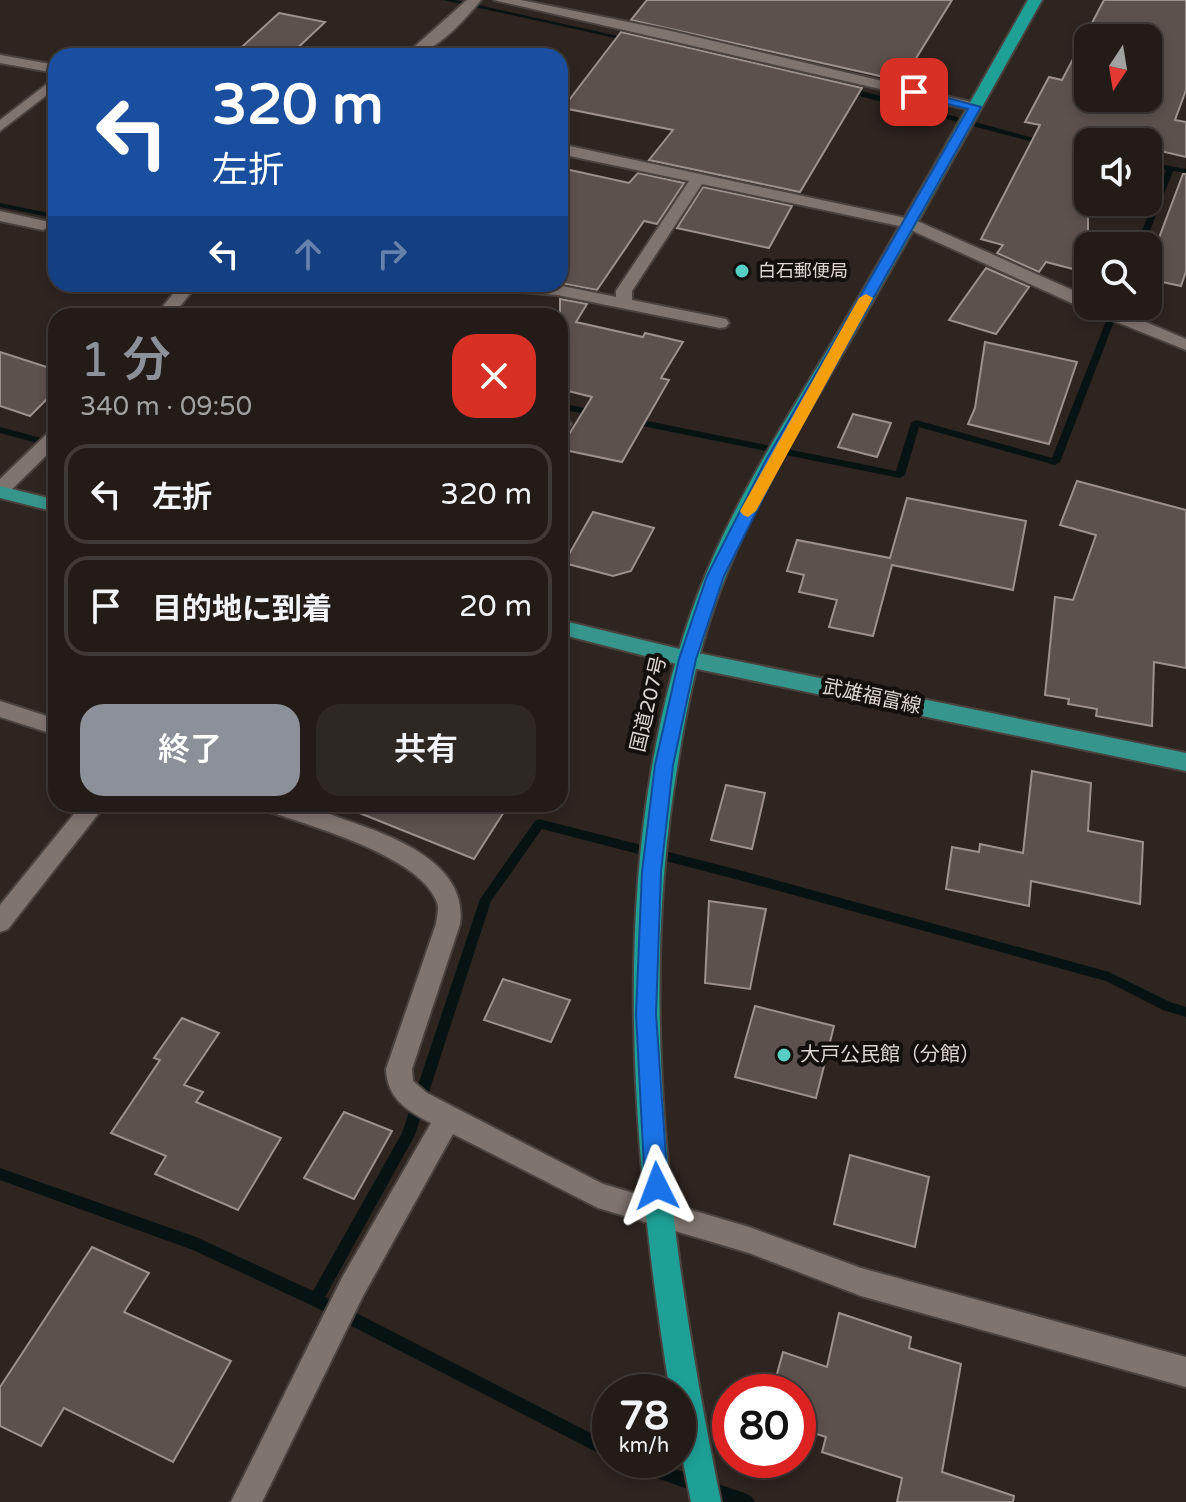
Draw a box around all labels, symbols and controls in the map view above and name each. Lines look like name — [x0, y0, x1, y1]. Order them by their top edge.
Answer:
north arrow — [1074, 24, 1162, 112]
map controls — [1074, 24, 1162, 320]
pin — [880, 58, 948, 126]
icon: arrive — [892, 70, 936, 114]
text: 320 m — [212, 72, 383, 139]
icon: left — [80, 80, 184, 184]
button: sound — [1074, 128, 1162, 216]
text: 左折 — [212, 149, 284, 192]
icon: left — [202, 232, 246, 276]
icon: ahead — [286, 232, 330, 276]
icon: right — [370, 232, 414, 276]
button: search — [1074, 232, 1162, 320]
place label: 白石郵便局 — [758, 260, 848, 282]
marker: 白石郵便局 — [733, 262, 751, 280]
text: 1 分 — [80, 332, 171, 390]
button: close — [452, 334, 536, 418]
text: 340 m · 09:50 — [80, 391, 252, 422]
icon: left — [84, 472, 128, 516]
text: 320 m — [440, 476, 532, 513]
text: 左折 — [152, 479, 212, 516]
icon: arrive — [84, 584, 128, 628]
text: 20 m — [459, 588, 532, 625]
text: 目的地に到着 — [152, 591, 332, 628]
street label: 国道207号 — [626, 654, 672, 754]
street label: 武雄福富線 — [821, 675, 923, 719]
button: 終了 — [80, 704, 300, 796]
button: 共有 — [316, 704, 536, 796]
place label: 大戸公民館（分館） — [800, 1043, 980, 1067]
marker: 大戸公民館（分館） — [775, 1046, 793, 1064]
position arrow — [615, 1144, 699, 1228]
speed limit sign: 80 — [712, 1374, 816, 1478]
text: 78 — [619, 1392, 669, 1440]
text: km/h — [619, 1434, 669, 1458]

